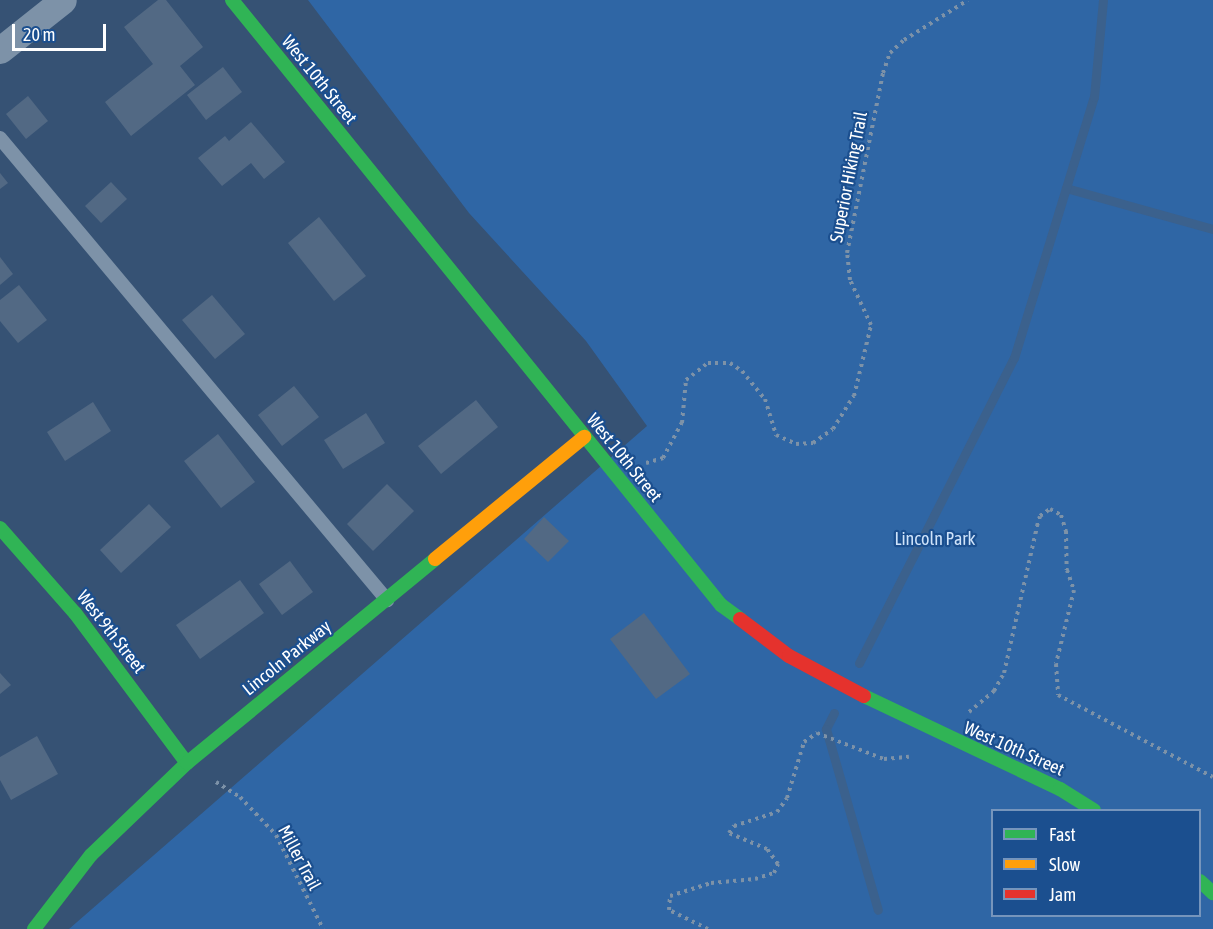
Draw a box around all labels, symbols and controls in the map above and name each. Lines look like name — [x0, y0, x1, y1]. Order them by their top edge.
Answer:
scale bar — [15, 12, 110, 50]
text: 20 m — [23, 24, 55, 45]
street label: West 10th Street — [277, 31, 361, 129]
street label: Superior Hiking Trail — [826, 110, 872, 244]
street label: West 10th Street — [582, 409, 666, 507]
park label: Lincoln Park — [895, 528, 975, 550]
street label: West 9th Street — [72, 586, 150, 678]
street label: Lincoln Parkway — [238, 616, 336, 700]
street label: West 10th Street — [961, 717, 1067, 781]
legend — [991, 809, 1201, 917]
street label: Miller Trail — [273, 822, 325, 894]
text: Fast — [1049, 824, 1076, 845]
text: Slow — [1049, 854, 1080, 875]
text: Jam — [1049, 884, 1076, 905]

